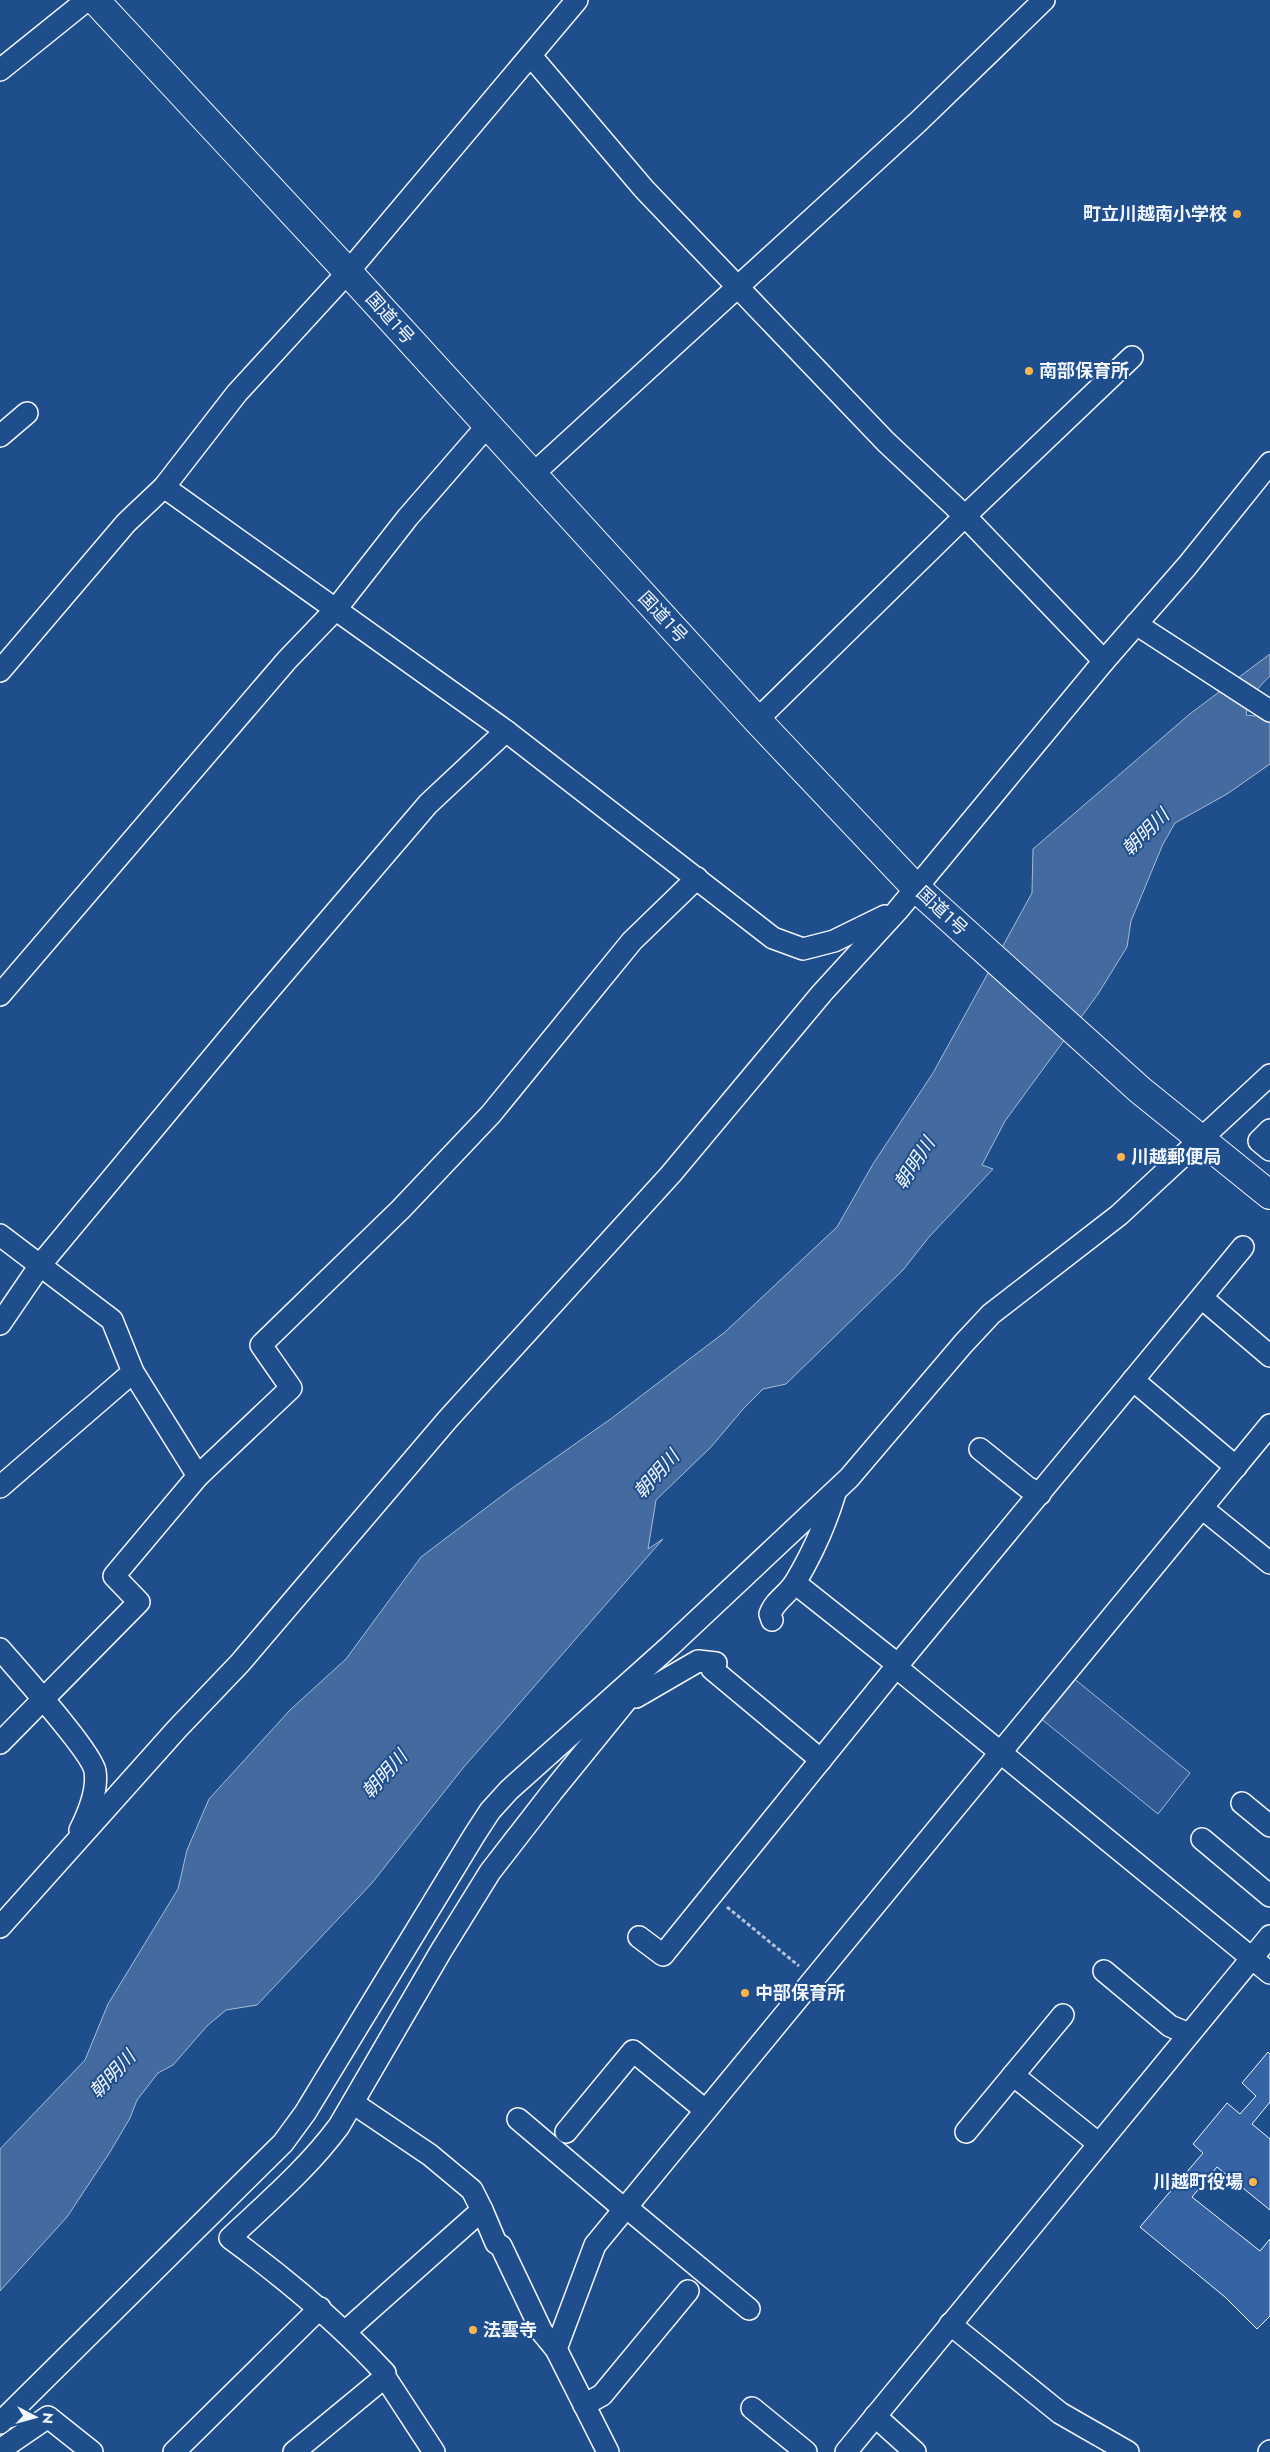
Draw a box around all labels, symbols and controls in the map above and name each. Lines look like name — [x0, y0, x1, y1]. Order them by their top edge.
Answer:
place label: 町立川越南小学校 — [1083, 201, 1227, 227]
marker: 町立川越南小学校 — [1231, 208, 1243, 220]
street label: 国道1号 — [360, 286, 420, 350]
place label: 南部保育所 — [1039, 358, 1129, 384]
marker: 南部保育所 — [1023, 365, 1035, 377]
street label: 国道1号 — [632, 585, 694, 649]
water label: 朝明川 — [1116, 801, 1176, 862]
street label: 国道1号 — [910, 880, 974, 942]
water label: 朝明川 — [888, 1130, 942, 1195]
place label: 川越郵便局 — [1131, 1144, 1221, 1170]
marker: 川越郵便局 — [1115, 1151, 1127, 1163]
water label: 朝明川 — [627, 1443, 687, 1505]
water label: 朝明川 — [355, 1743, 415, 1805]
place label: 中部保育所 — [755, 1980, 845, 2006]
marker: 中部保育所 — [739, 1987, 751, 1999]
water label: 朝明川 — [83, 2043, 143, 2104]
place label: 川越町役場 — [1153, 2169, 1243, 2195]
marker: 川越町役場 — [1247, 2176, 1259, 2188]
place label: 法雲寺 — [483, 2317, 537, 2343]
marker: 法雲寺 — [467, 2324, 479, 2336]
north arrow — [10, 2392, 60, 2442]
text: N — [37, 2412, 58, 2425]

